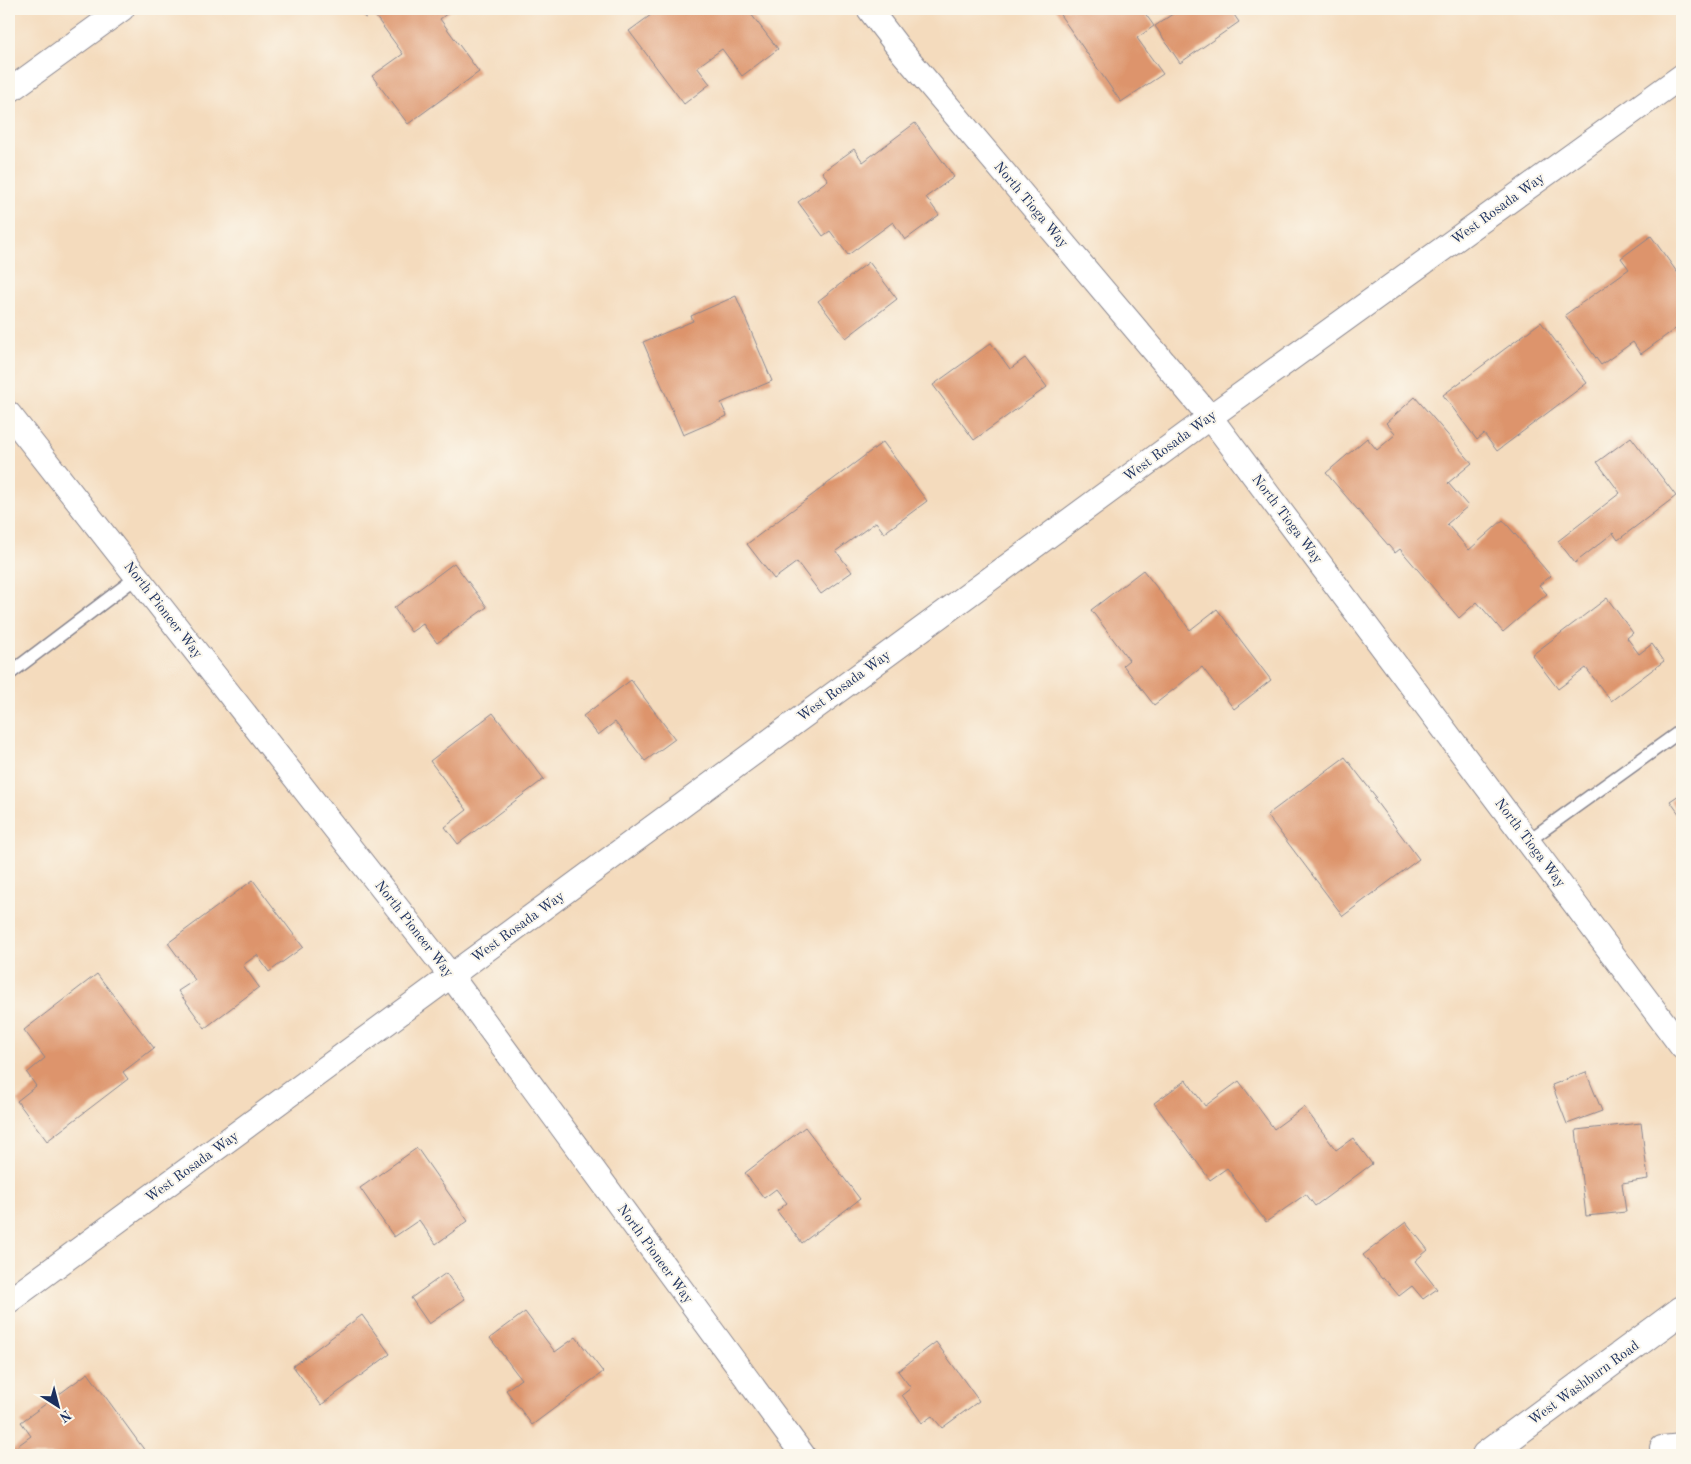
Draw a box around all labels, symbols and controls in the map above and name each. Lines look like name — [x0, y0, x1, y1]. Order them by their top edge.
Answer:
street label: North Tioga Way — [991, 160, 1071, 251]
street label: West Rosada Way — [1449, 170, 1547, 247]
street label: West Rosada Way — [1121, 407, 1219, 484]
street label: North Tioga Way — [1249, 472, 1325, 566]
street label: North Pioneer Way — [121, 559, 205, 661]
street label: West Rosada Way — [795, 647, 893, 724]
street label: North Tioga Way — [1492, 796, 1568, 890]
street label: North Pioneer Way — [372, 878, 456, 980]
street label: West Rosada Way — [469, 888, 567, 965]
street label: West Rosada Way — [143, 1128, 241, 1205]
street label: North Pioneer Way — [615, 1202, 696, 1306]
street label: West Washburn Road — [1526, 1338, 1642, 1428]
north arrow — [32, 1382, 82, 1432]
text: N — [56, 1407, 73, 1425]

